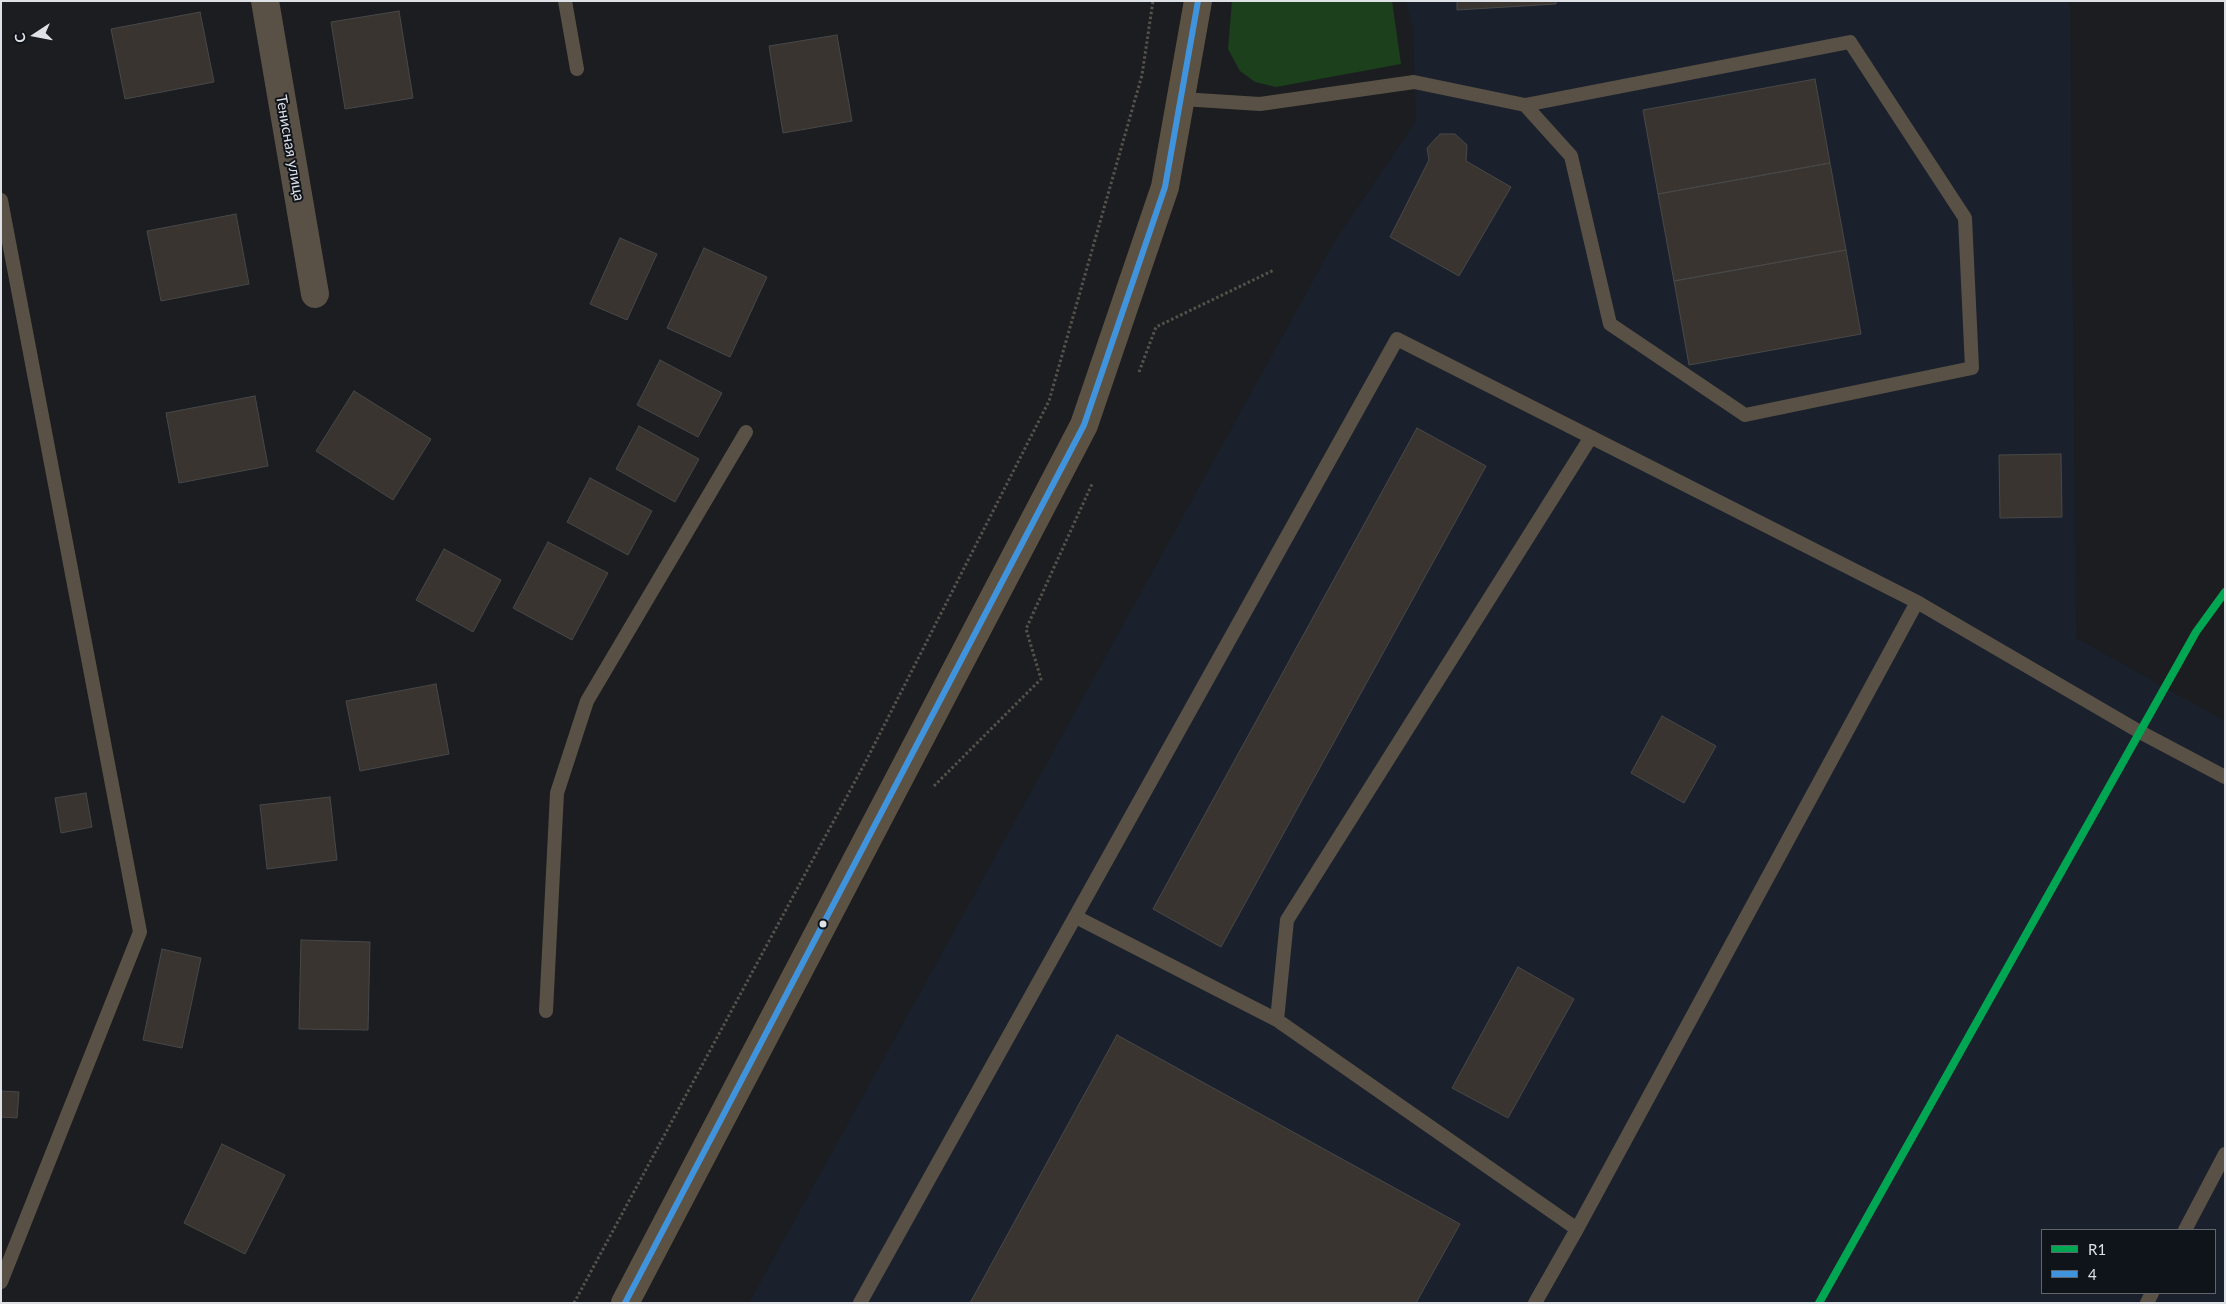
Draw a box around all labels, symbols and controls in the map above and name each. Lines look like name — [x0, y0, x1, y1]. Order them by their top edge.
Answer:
north arrow — [10, 10, 60, 60]
text: С — [11, 32, 29, 44]
street label: Тенисная улица — [272, 94, 308, 202]
unlabelled marker — [818, 919, 828, 929]
legend — [2041, 1229, 2216, 1294]
text: R1 — [2088, 1240, 2106, 1258]
text: 4 — [2088, 1265, 2097, 1283]

